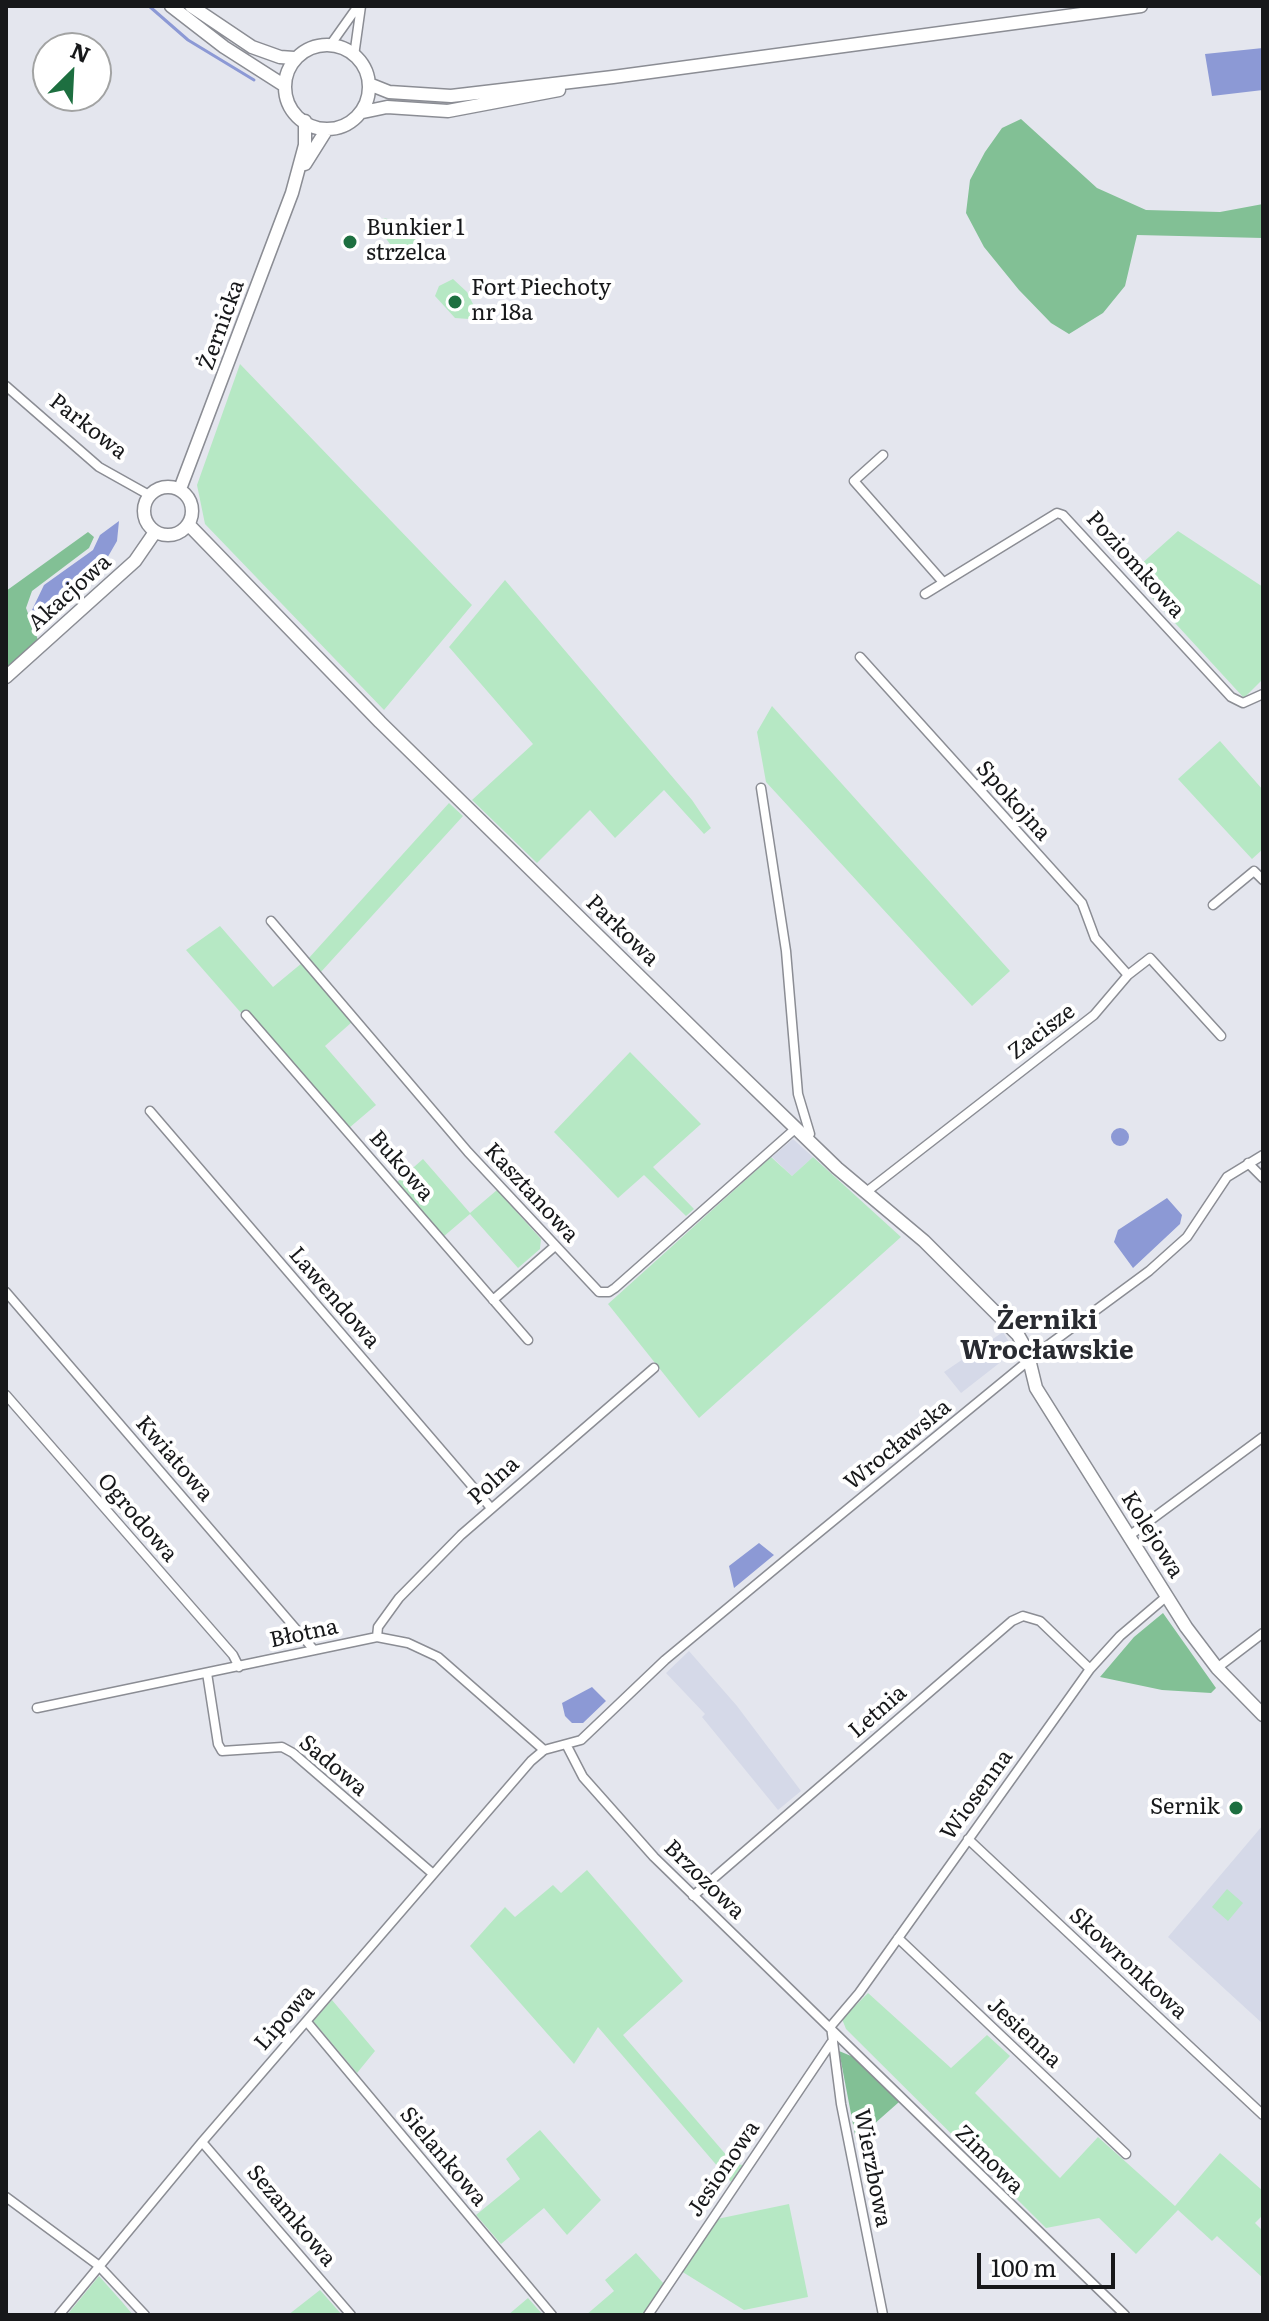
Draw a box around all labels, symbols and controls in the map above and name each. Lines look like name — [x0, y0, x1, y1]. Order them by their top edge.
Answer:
north arrow — [32, 32, 112, 112]
text: N — [66, 33, 96, 70]
place label: Bunkier 1 strzelca — [366, 216, 465, 268]
marker: Bunkier 1 strzelca — [341, 233, 359, 251]
street label: Żernicka — [194, 276, 250, 374]
place label: Fort Piechoty nr 18a — [471, 276, 611, 328]
marker: Fort Piechoty nr 18a — [446, 293, 464, 311]
street label: Parkowa — [44, 389, 132, 465]
street label: Poziomkowa — [1080, 506, 1190, 624]
street label: Akacjowa — [23, 549, 117, 637]
street label: Spokojna — [970, 756, 1056, 846]
street label: Parkowa — [580, 890, 664, 972]
street label: Zacisze — [1004, 998, 1080, 1066]
street label: Bukowa — [363, 1125, 439, 1207]
street label: Kasztanowa — [478, 1138, 584, 1248]
street label: Lawendowa — [283, 1242, 385, 1354]
district label: Żerniki Wrocławskie — [960, 1305, 1134, 1366]
street label: Wrocławska — [839, 1394, 957, 1496]
street label: Kwiatowa — [130, 1411, 218, 1507]
street label: Polna — [463, 1451, 525, 1511]
street label: Ogrodowa — [91, 1468, 183, 1568]
street label: Kolejowa — [1115, 1487, 1189, 1583]
street label: Błotna — [267, 1614, 341, 1654]
street label: Letnia — [844, 1680, 912, 1744]
street label: Sadowa — [293, 1730, 373, 1802]
street label: Wiosenna — [935, 1745, 1019, 1845]
place label: Sernik — [1150, 1795, 1220, 1821]
marker: Sernik — [1227, 1799, 1245, 1817]
street label: Brzozowa — [658, 1835, 750, 1925]
street label: Skowronkowa — [1064, 1903, 1192, 2025]
street label: Lipowa — [249, 1980, 321, 2056]
street label: Jesienna — [981, 1992, 1067, 2074]
street label: Sielankowa — [394, 2102, 492, 2212]
street label: Wierzbowa — [848, 2107, 896, 2229]
street label: Jesionowa — [682, 2116, 766, 2222]
street label: Zimowa — [949, 2120, 1029, 2200]
street label: Sezamkowa — [241, 2160, 341, 2272]
scale bar — [981, 2237, 1119, 2287]
text: 100 m — [991, 2249, 1057, 2284]

